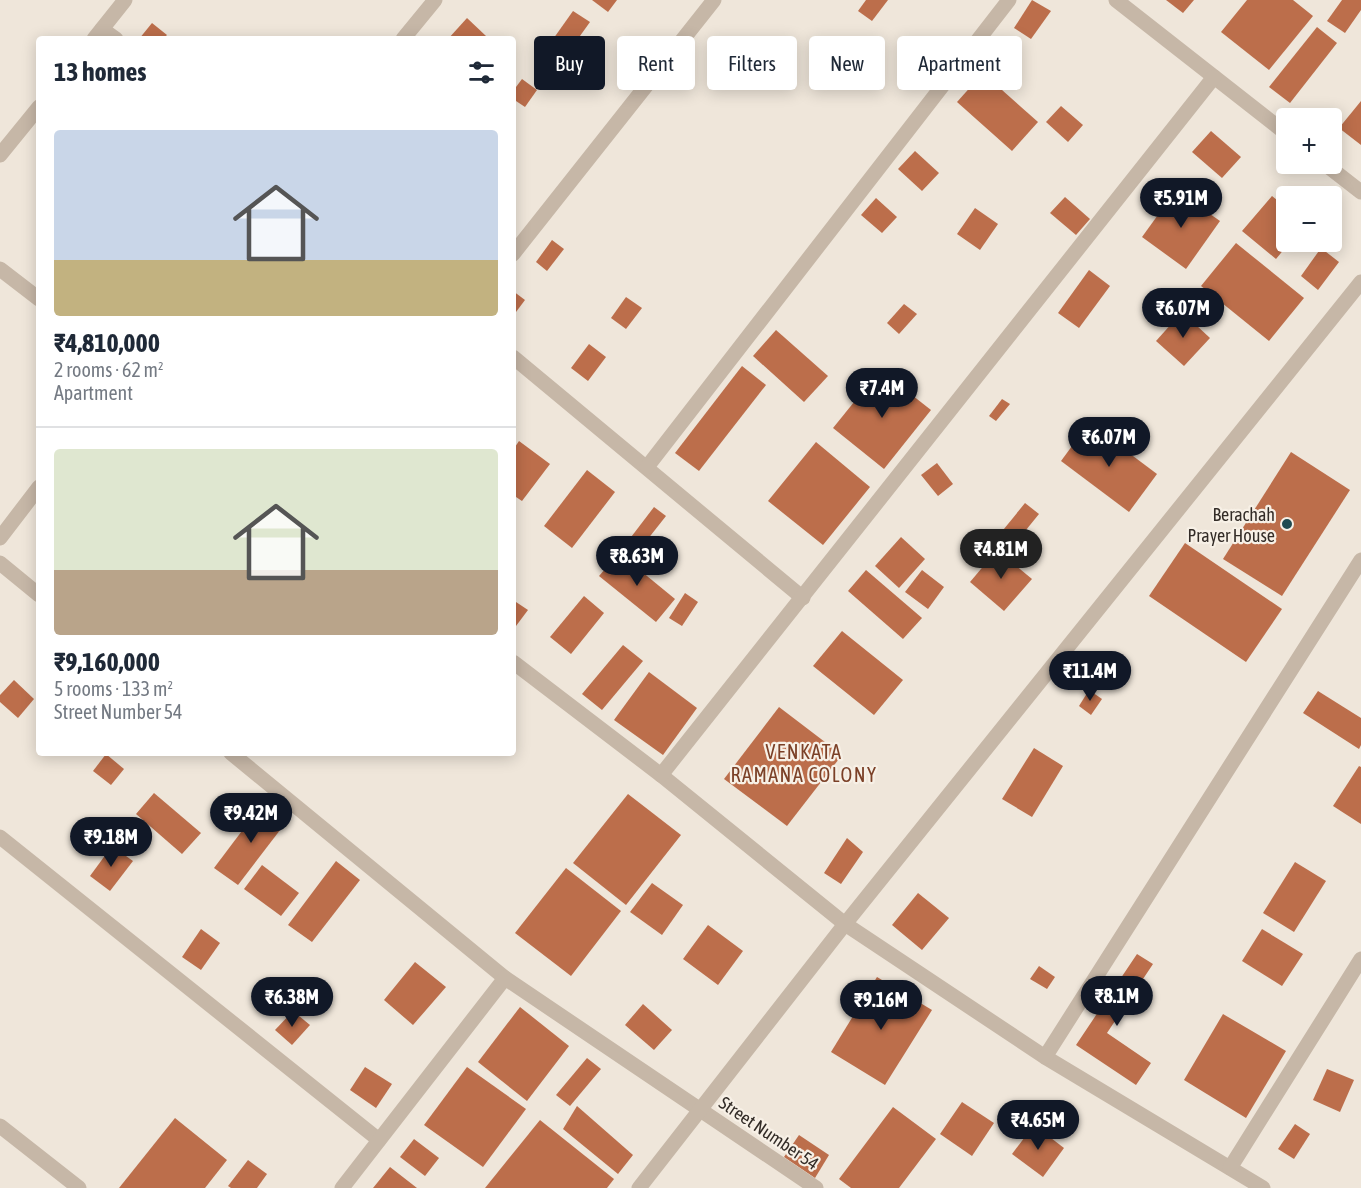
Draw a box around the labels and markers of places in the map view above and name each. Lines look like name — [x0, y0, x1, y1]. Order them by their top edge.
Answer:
pin: ₹5.91M — [1132, 178, 1230, 229]
pin: ₹6.07M — [1134, 288, 1232, 339]
pin: ₹7.4M — [840, 368, 924, 419]
pin: ₹6.07M — [1060, 417, 1158, 468]
place label: Berachah Prayer House — [1188, 504, 1275, 546]
marker: Berachah Prayer House — [1280, 517, 1294, 531]
pin: ₹4.81M — [952, 529, 1050, 580]
pin: ₹8.63M — [588, 536, 686, 587]
pin: ₹11.4M — [1041, 651, 1139, 702]
pin: ₹9.42M — [202, 793, 300, 844]
pin: ₹9.18M — [62, 817, 160, 868]
pin: ₹8.1M — [1075, 976, 1159, 1027]
pin: ₹6.38M — [243, 977, 341, 1028]
pin: ₹9.16M — [832, 980, 930, 1031]
pin: ₹4.65M — [989, 1100, 1087, 1151]

